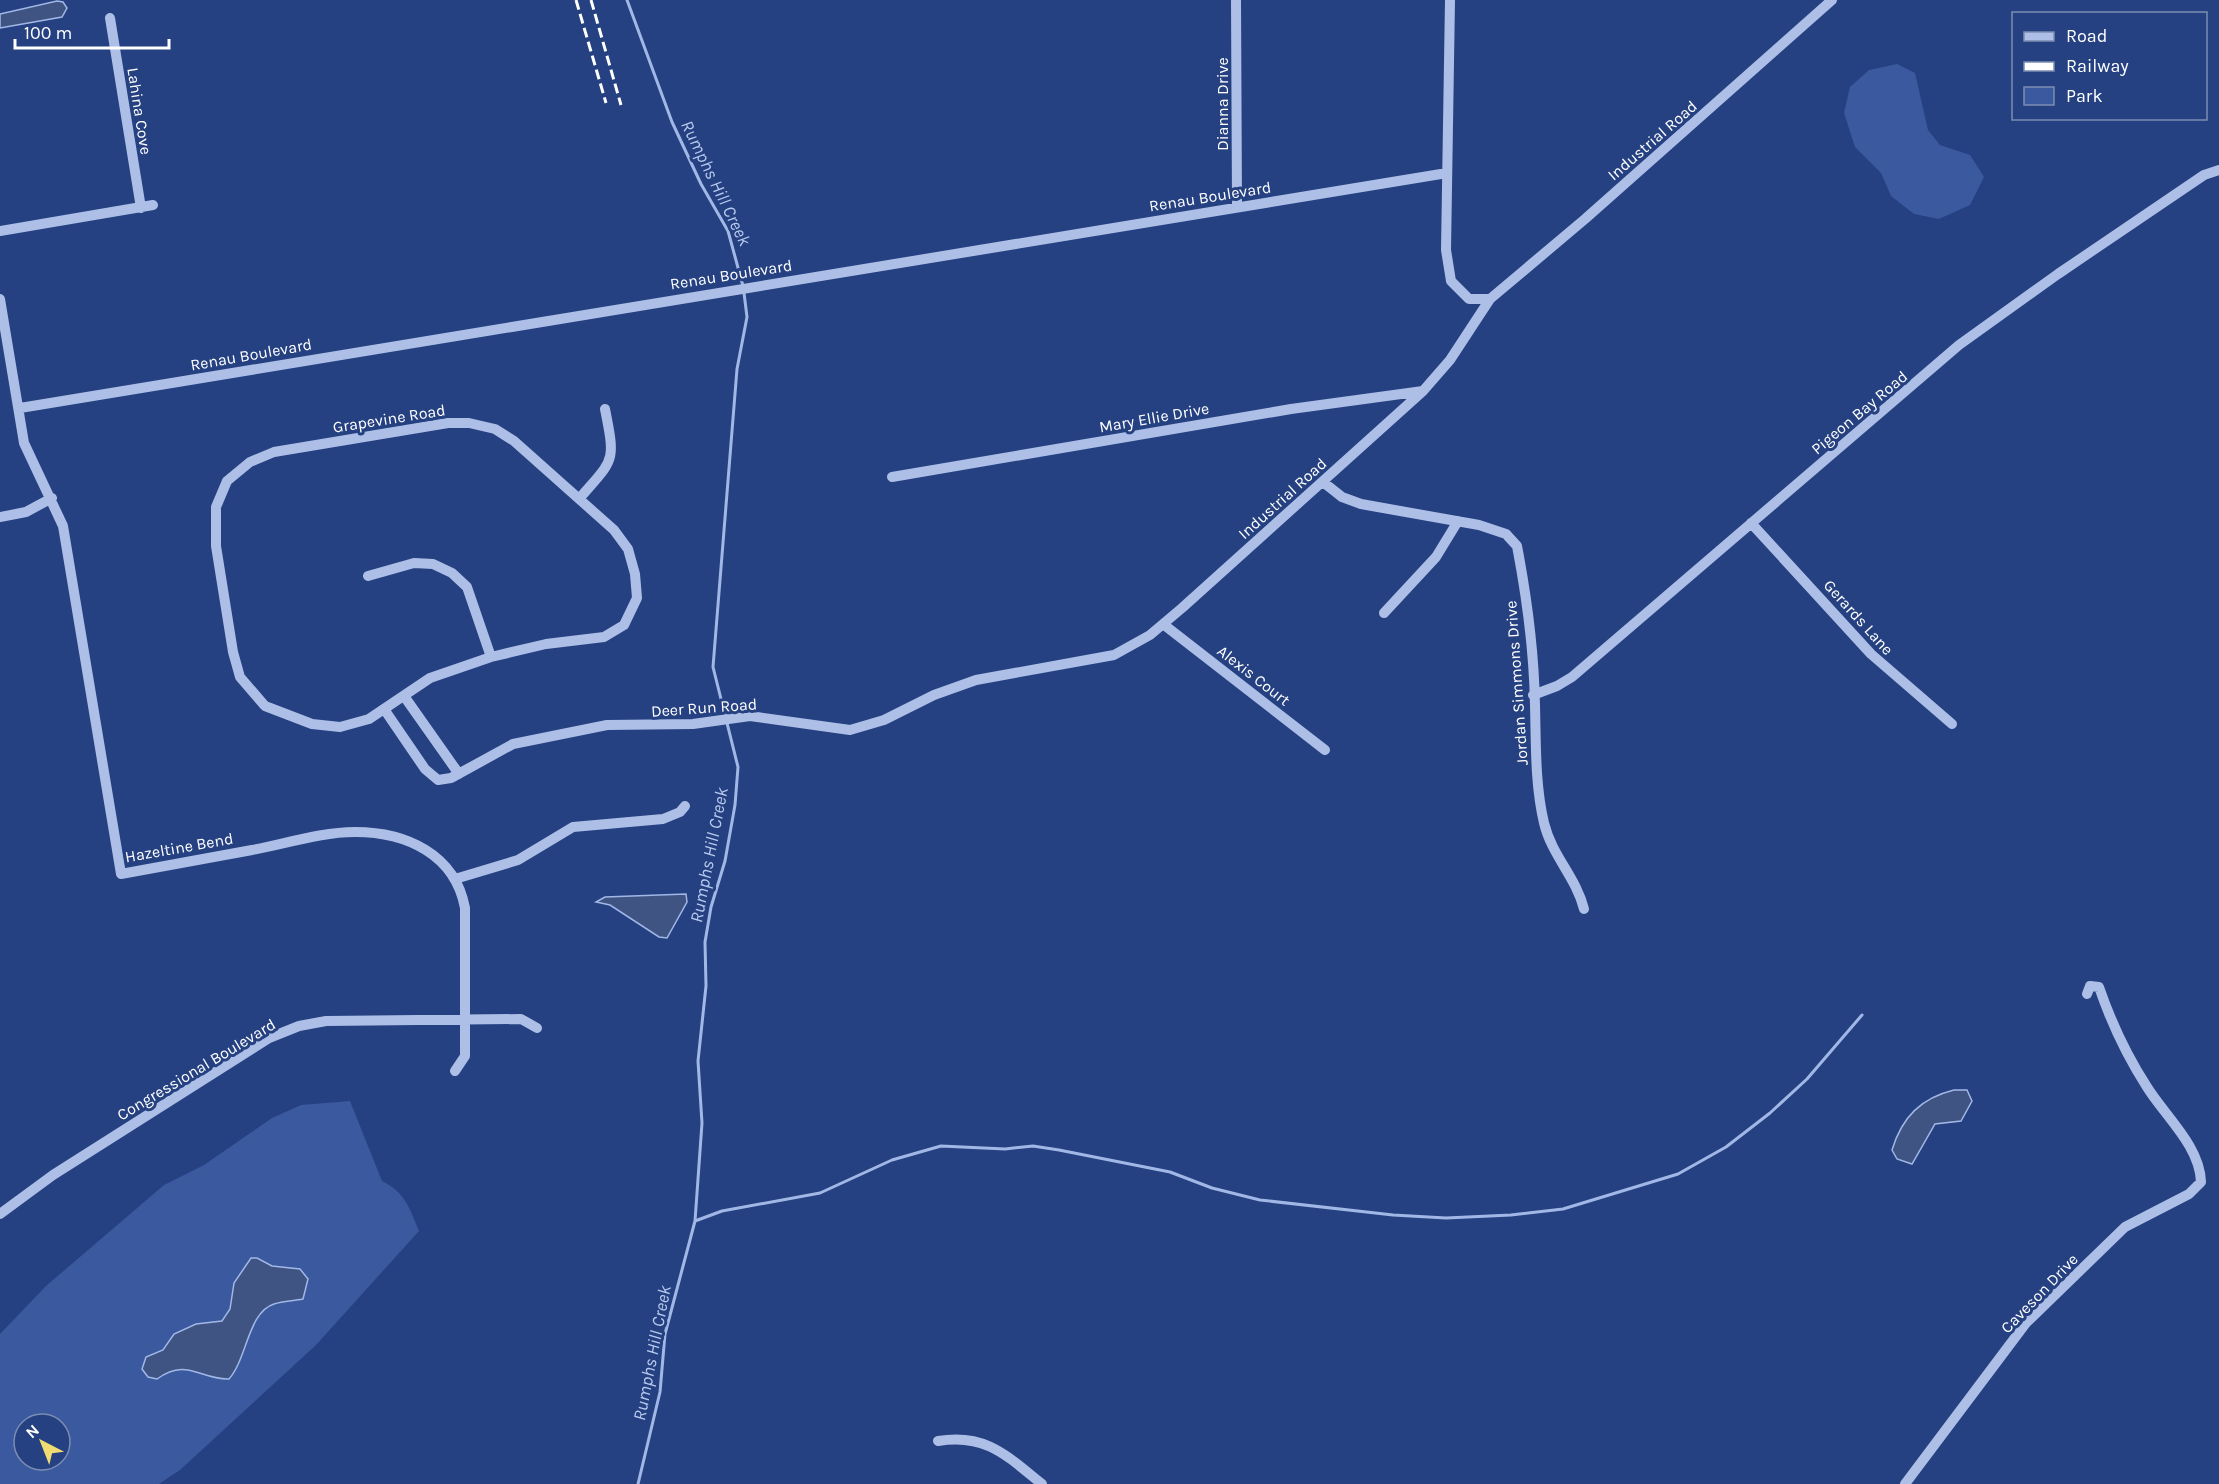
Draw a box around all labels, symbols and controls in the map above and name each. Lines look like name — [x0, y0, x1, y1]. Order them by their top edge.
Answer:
scale bar — [15, 12, 170, 50]
legend — [2012, 12, 2207, 120]
text: 100 m — [24, 22, 72, 44]
text: Road — [2066, 25, 2107, 47]
text: Railway — [2066, 55, 2129, 77]
street label: Dianna Drive — [1213, 57, 1232, 151]
street label: Lahina Cove — [123, 66, 156, 156]
text: Park — [2066, 85, 2103, 107]
street label: Industrial Road — [1604, 96, 1701, 184]
water label: Rumphs Hill Creek — [676, 117, 756, 250]
street label: Renau Boulevard — [1148, 177, 1272, 216]
street label: Renau Boulevard — [669, 255, 793, 294]
street label: Renau Boulevard — [189, 334, 313, 375]
street label: Pigeon Bay Road — [1807, 367, 1911, 458]
street label: Mary Ellie Drive — [1098, 398, 1211, 437]
street label: Grapevine Road — [331, 400, 447, 437]
street label: Industrial Road — [1234, 454, 1330, 543]
street label: Gerards Lane — [1820, 576, 1897, 659]
street label: Jordan Simmons Drive — [1501, 600, 1532, 766]
street label: Alexis Court — [1214, 641, 1294, 710]
street label: Deer Run Road — [650, 694, 758, 721]
water label: Rumphs Hill Creek — [685, 785, 733, 924]
street label: Hazeltine Bend — [123, 829, 235, 866]
street label: Congressional Boulevard — [114, 1015, 279, 1124]
street label: Caveson Drive — [1997, 1250, 2082, 1337]
water label: Rumphs Hill Creek — [628, 1283, 676, 1422]
north arrow — [12, 1412, 72, 1472]
text: N — [22, 1420, 43, 1442]

